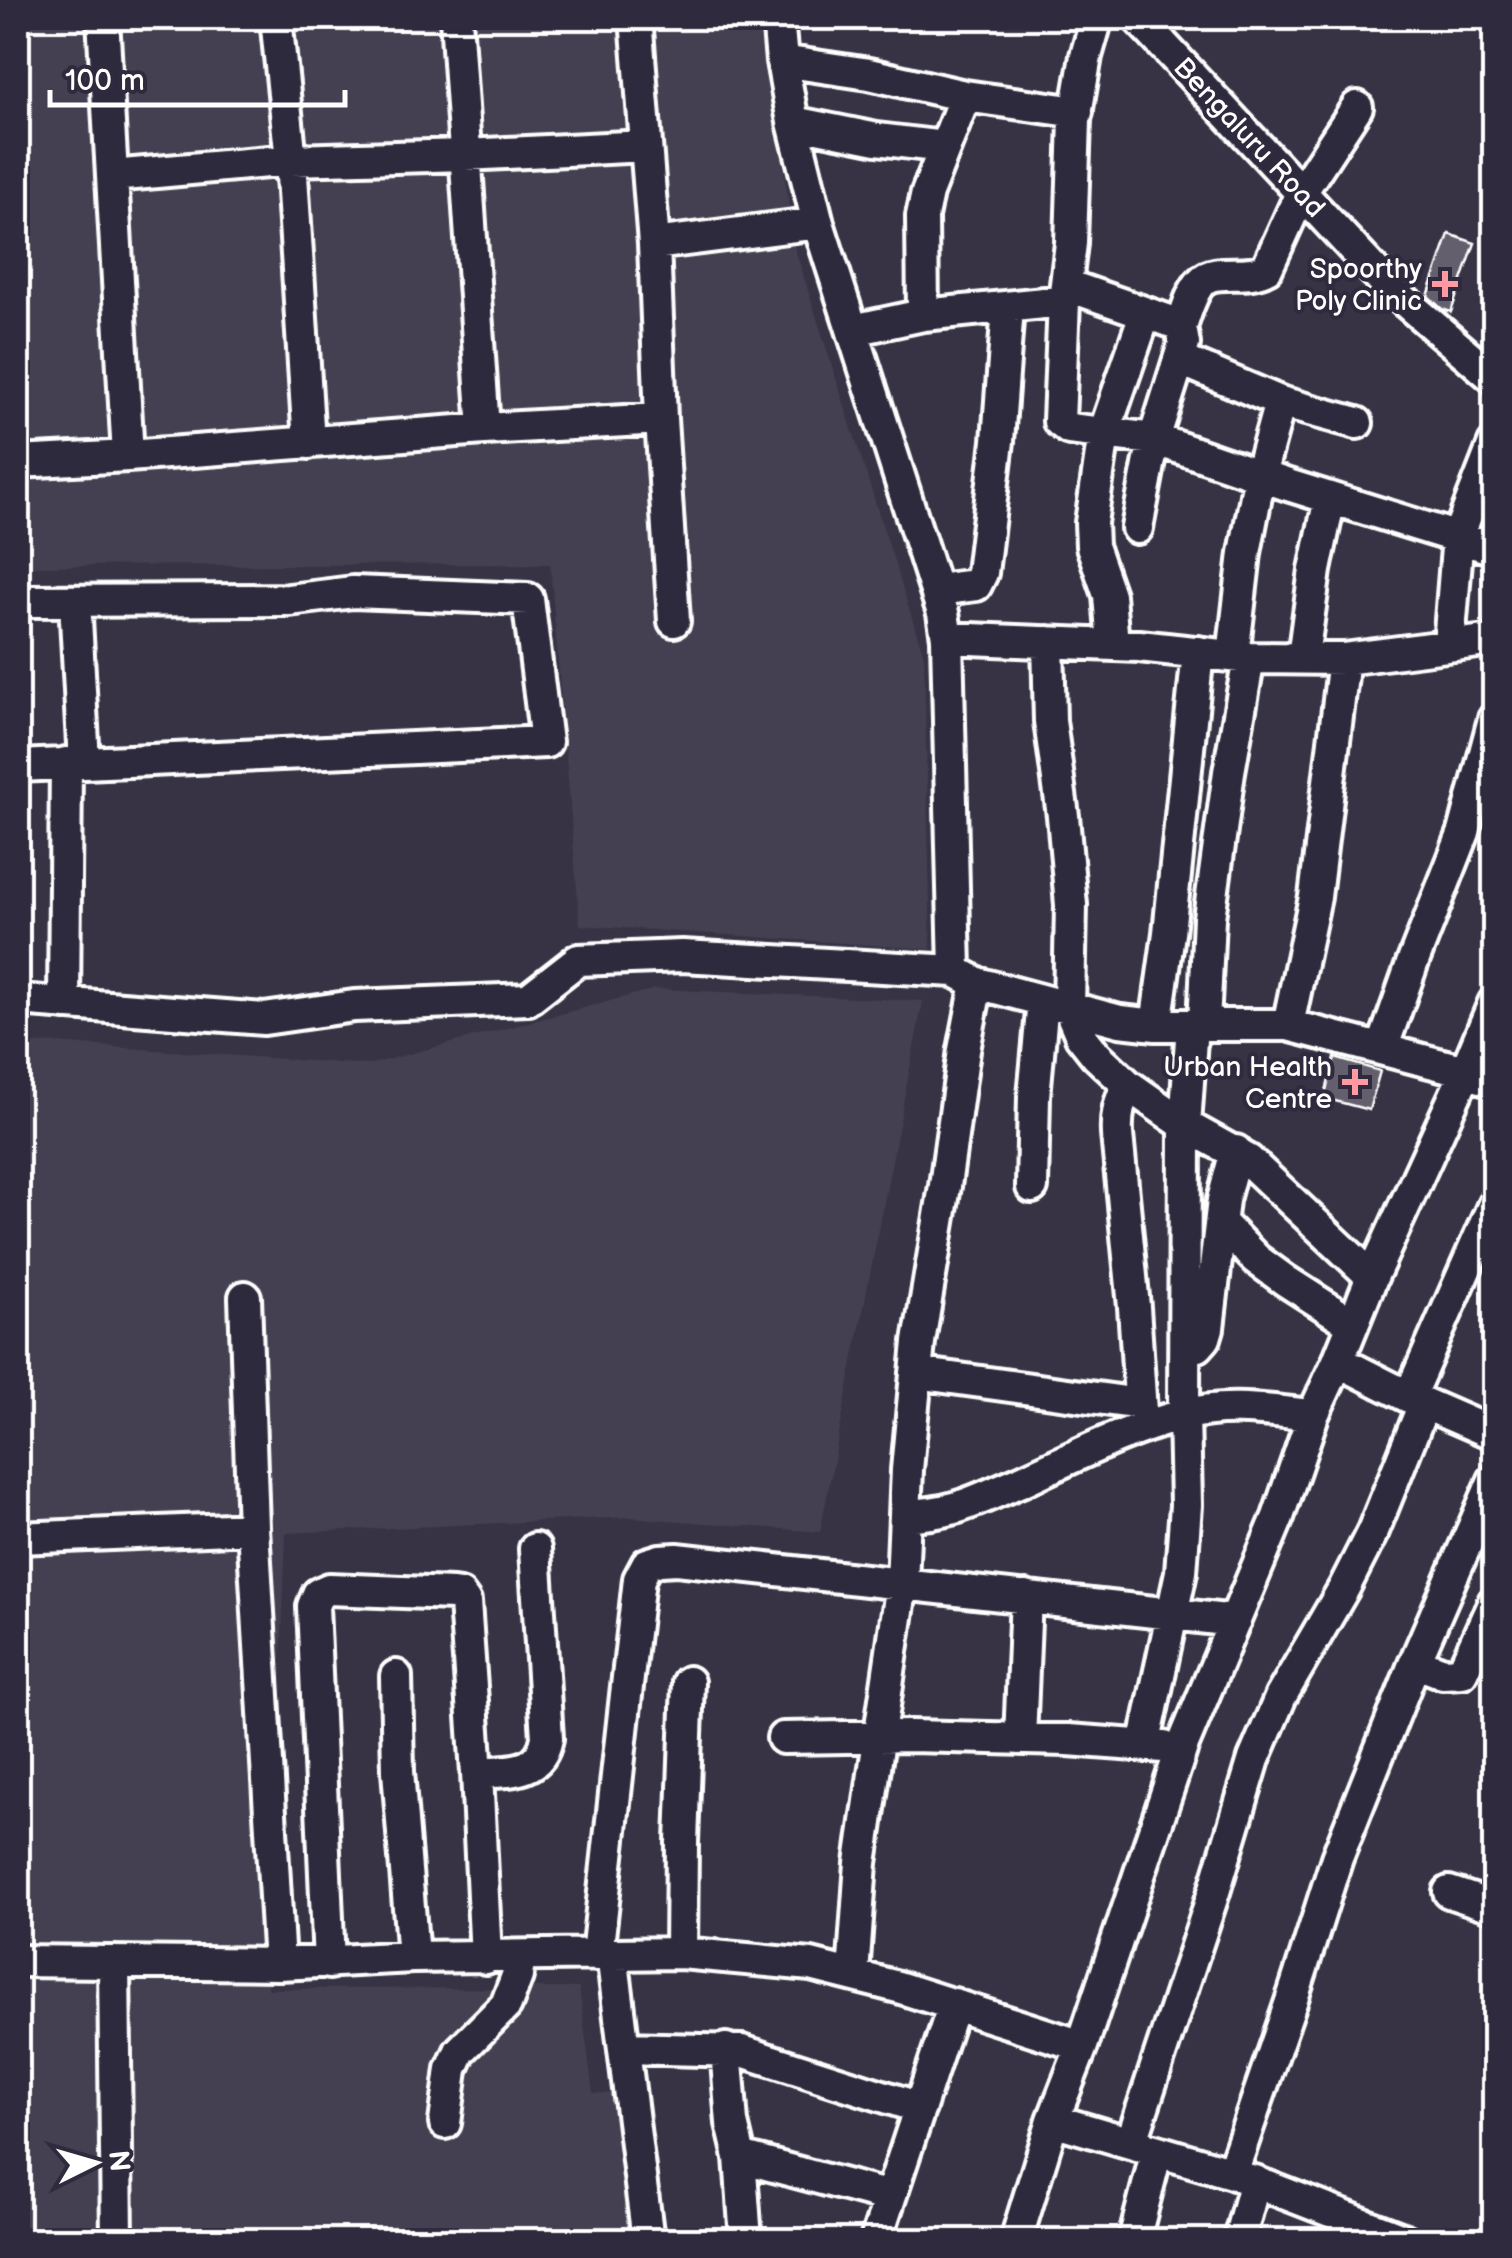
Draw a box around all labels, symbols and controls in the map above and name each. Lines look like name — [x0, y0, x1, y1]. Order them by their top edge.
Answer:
scale bar — [50, 45, 345, 107]
street label: Bengaluru Road — [1166, 51, 1331, 225]
text: 100 m — [65, 63, 145, 99]
place label: Spoorthy Poly Clinic — [1295, 253, 1422, 318]
marker: Spoorthy Poly Clinic — [1432, 271, 1458, 297]
place label: Urban Health Centre — [1163, 1051, 1332, 1116]
marker: Urban Health Centre — [1342, 1069, 1368, 1095]
north arrow — [45, 2113, 145, 2213]
text: N — [101, 2149, 136, 2173]

